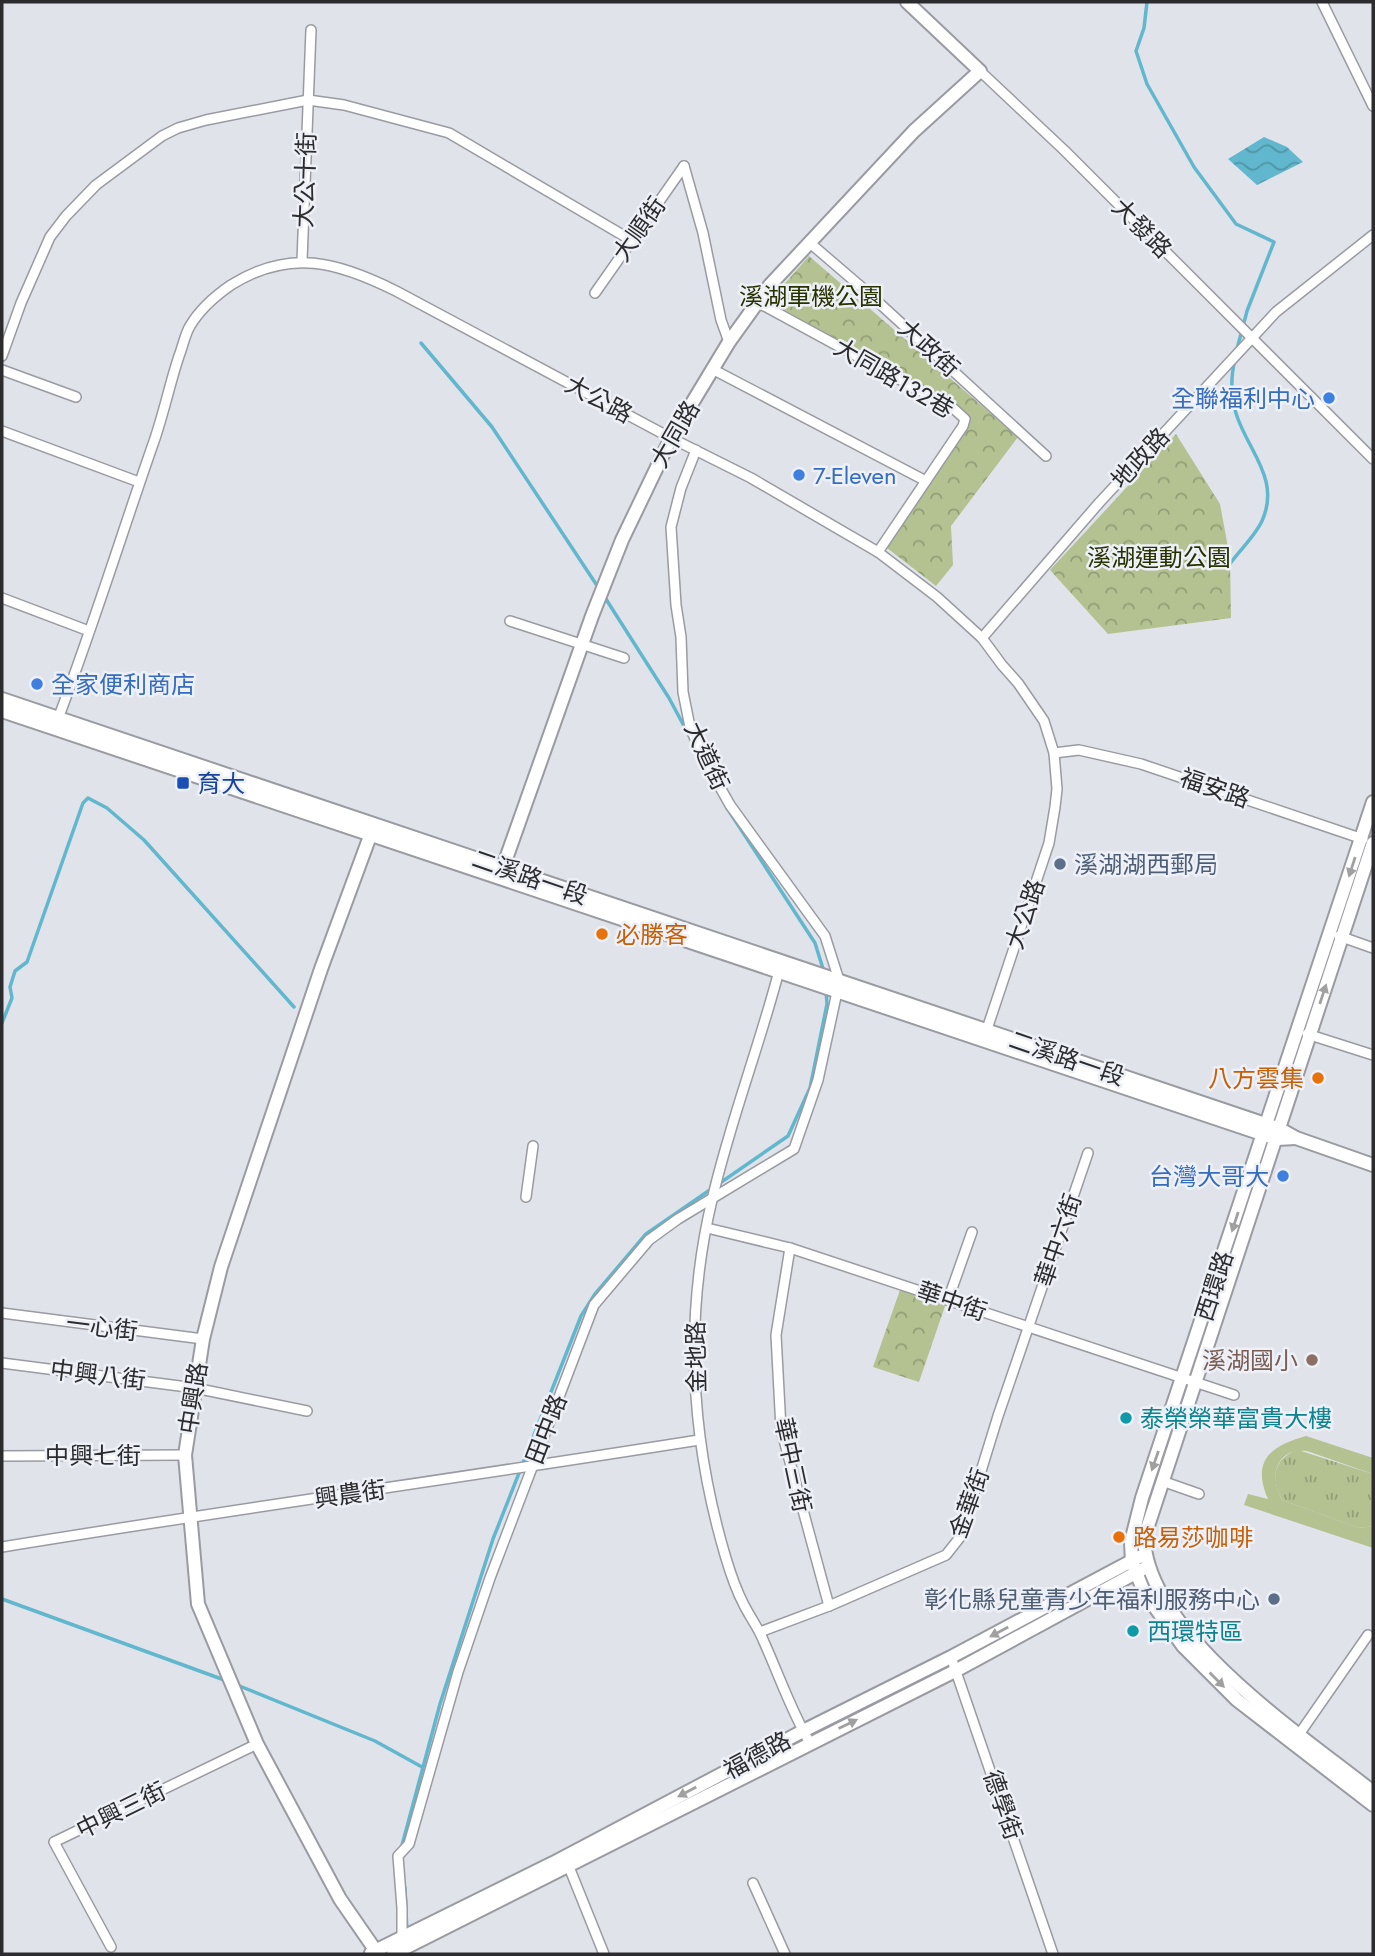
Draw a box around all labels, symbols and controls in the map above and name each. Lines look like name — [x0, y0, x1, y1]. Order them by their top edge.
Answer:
street label: 大公十街 — [286, 131, 324, 229]
street label: 大順街 — [604, 189, 674, 269]
street label: 大發路 — [1104, 190, 1180, 266]
park label: 溪湖軍機公園 — [739, 279, 883, 314]
street label: 大政街 — [891, 311, 967, 385]
street label: 大同路132巷 — [827, 329, 961, 427]
street label: 大公路 — [559, 367, 639, 431]
place label: 全聯福利中心 — [1171, 381, 1315, 416]
marker: 全聯福利中心 — [1321, 390, 1337, 406]
street label: 大同路 — [642, 394, 708, 474]
street label: 地政路 — [1103, 420, 1177, 496]
place label: 7-Eleven — [813, 458, 897, 493]
marker: 7-Eleven — [791, 467, 807, 483]
park label: 溪湖運動公園 — [1087, 540, 1231, 575]
place label: 全家便利商店 — [51, 667, 195, 702]
marker: 全家便利商店 — [29, 676, 45, 692]
street label: 大道街 — [676, 716, 738, 796]
street label: 福安路 — [1175, 760, 1255, 816]
place label: 育大 — [197, 766, 245, 801]
marker: 育大 — [175, 775, 191, 791]
street label: 二溪路一段 — [468, 841, 592, 913]
place label: 溪湖湖西郵局 — [1074, 847, 1218, 882]
marker: 溪湖湖西郵局 — [1052, 856, 1068, 872]
one-way arrow — [1347, 856, 1357, 877]
street label: 大公路 — [997, 874, 1053, 954]
place label: 必勝客 — [616, 917, 688, 952]
marker: 必勝客 — [594, 926, 610, 942]
one-way arrow — [1318, 984, 1329, 1005]
street label: 二溪路一段 — [1005, 1022, 1129, 1094]
place label: 八方雲集 — [1208, 1061, 1304, 1096]
marker: 八方雲集 — [1310, 1070, 1326, 1086]
place label: 台灣大哥大 — [1149, 1159, 1269, 1194]
marker: 台灣大哥大 — [1275, 1168, 1291, 1184]
street label: 華中六街 — [1026, 1189, 1090, 1291]
one-way arrow — [1229, 1211, 1240, 1232]
street label: 西環路 — [1186, 1246, 1242, 1326]
street label: 華中街 — [912, 1273, 992, 1329]
street label: 一心街 — [64, 1305, 140, 1349]
street label: 金地路 — [678, 1321, 714, 1393]
place label: 溪湖國小 — [1202, 1343, 1298, 1378]
street label: 中興八街 — [48, 1352, 148, 1398]
marker: 溪湖國小 — [1304, 1352, 1320, 1368]
street label: 中興路 — [170, 1360, 216, 1436]
street label: 田中路 — [517, 1389, 575, 1469]
place label: 泰榮榮華富貴大樓 — [1140, 1401, 1332, 1436]
marker: 泰榮榮華富貴大樓 — [1118, 1410, 1134, 1426]
street label: 華中三街 — [766, 1414, 820, 1516]
street label: 中興七街 — [45, 1438, 141, 1473]
one-way arrow — [1149, 1450, 1160, 1471]
street label: 金華街 — [940, 1463, 998, 1543]
street label: 興農街 — [312, 1472, 388, 1516]
place label: 路易莎咖啡 — [1133, 1520, 1253, 1555]
marker: 路易莎咖啡 — [1111, 1529, 1127, 1545]
place label: 彰化縣兒童青少年福利服務中心 — [924, 1582, 1260, 1617]
marker: 彰化縣兒童青少年福利服務中心 — [1266, 1591, 1282, 1607]
place label: 西環特區 — [1147, 1614, 1243, 1649]
marker: 西環特區 — [1125, 1623, 1141, 1639]
one-way arrow — [989, 1627, 1009, 1638]
one-way arrow — [1208, 1671, 1224, 1688]
one-way arrow — [838, 1719, 858, 1730]
street label: 福德路 — [717, 1723, 797, 1787]
street label: 德學街 — [975, 1765, 1031, 1845]
street label: 中興三街 — [70, 1773, 172, 1847]
one-way arrow — [678, 1786, 697, 1798]

